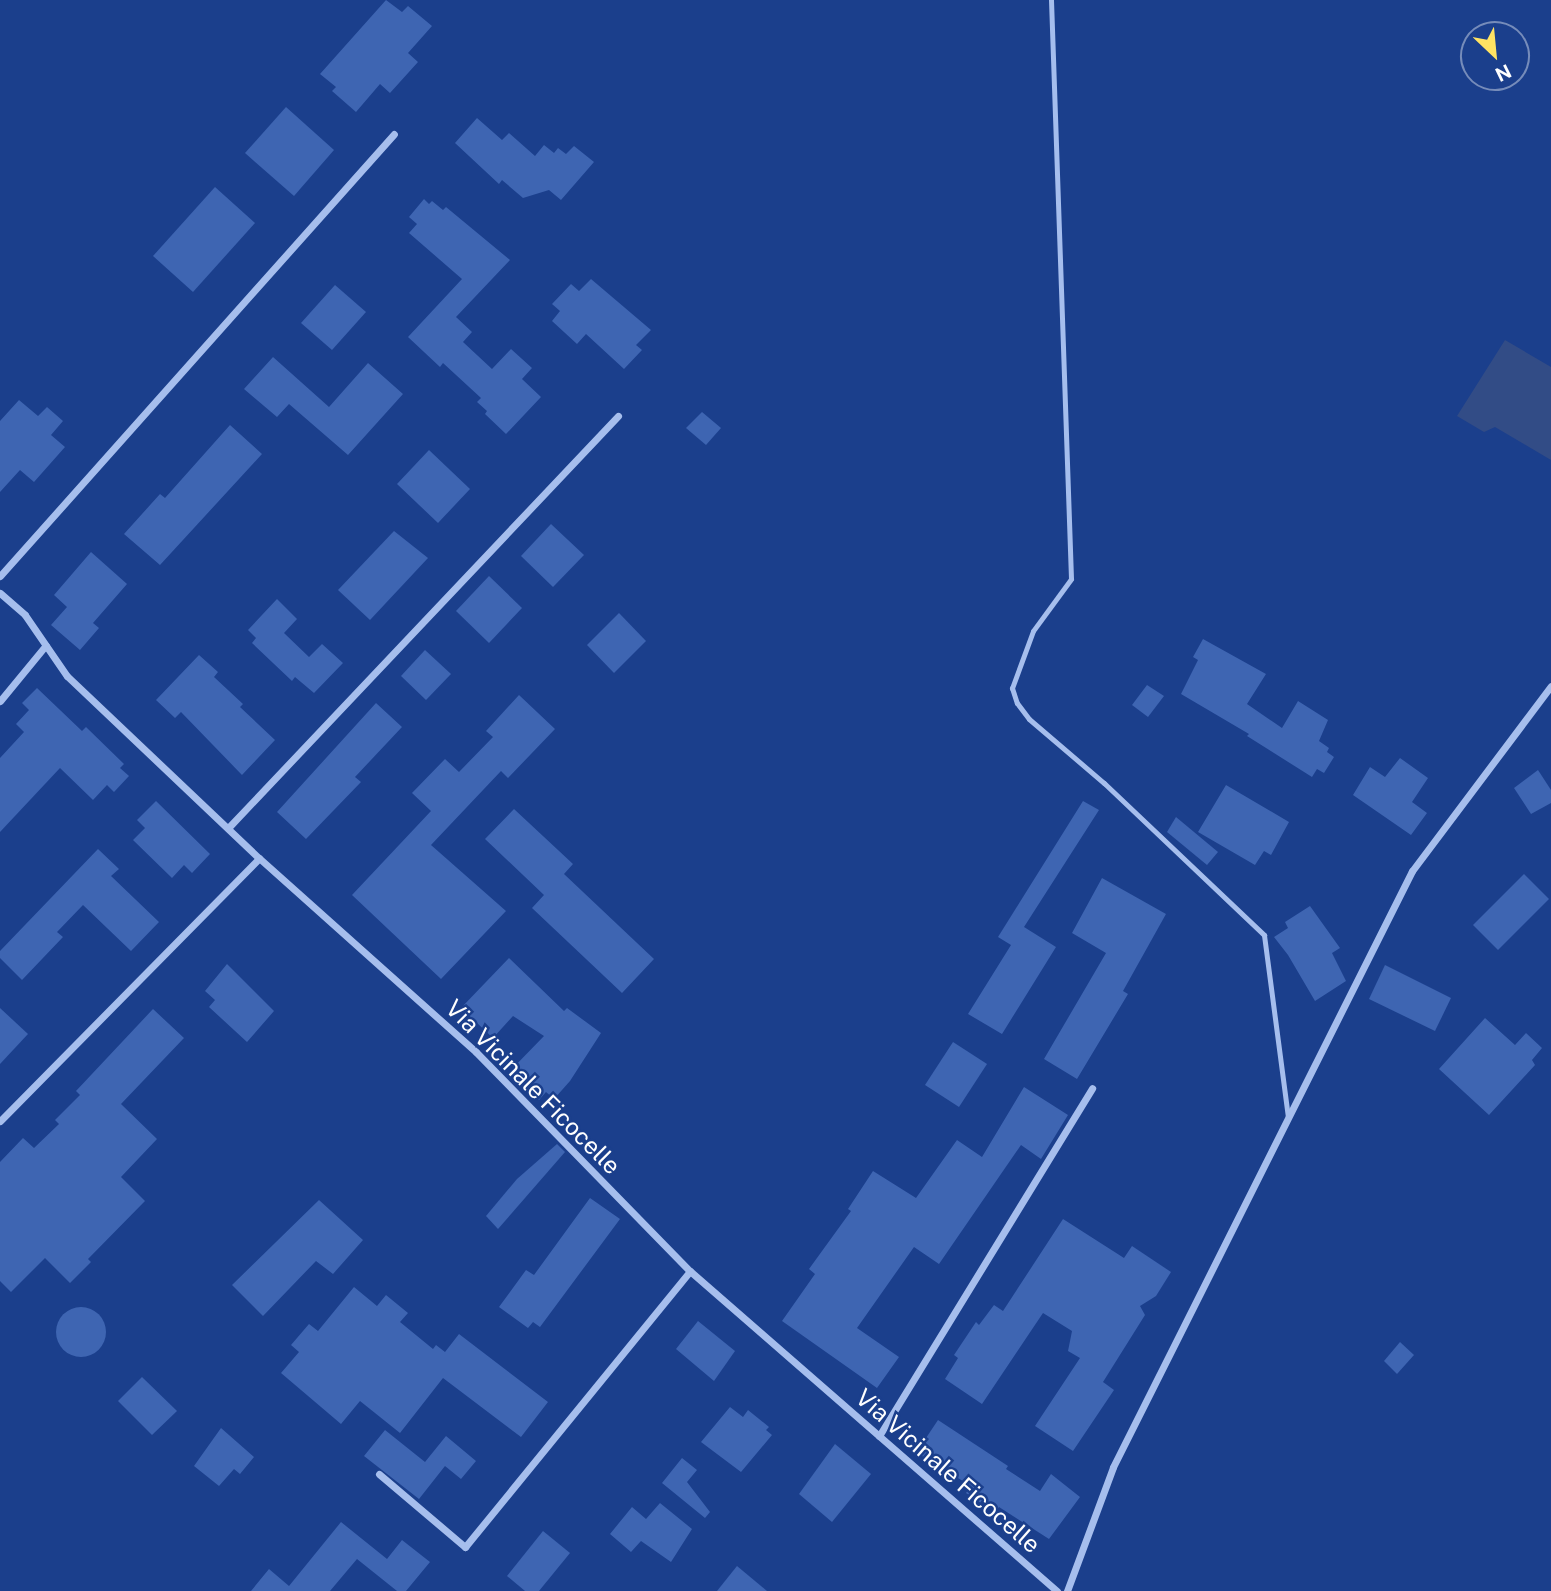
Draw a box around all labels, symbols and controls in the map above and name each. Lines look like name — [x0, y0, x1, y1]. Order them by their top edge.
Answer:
north arrow — [1460, 21, 1530, 91]
text: N — [1492, 60, 1515, 86]
street label: Via Vicinale Ficocelle — [439, 993, 627, 1181]
street label: Via Vicinale Ficocelle — [850, 1383, 1046, 1559]

